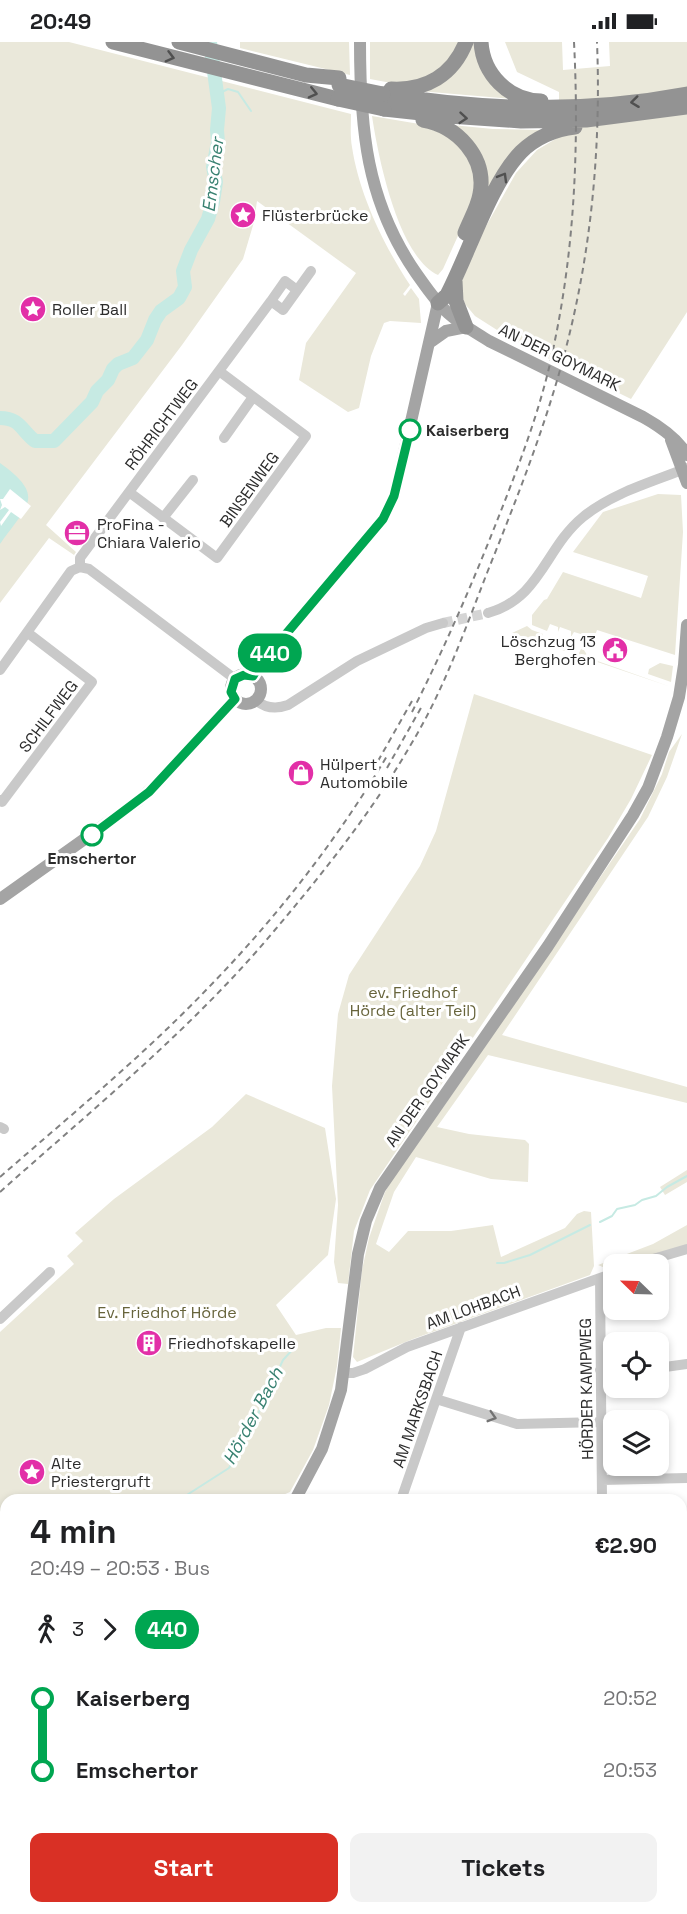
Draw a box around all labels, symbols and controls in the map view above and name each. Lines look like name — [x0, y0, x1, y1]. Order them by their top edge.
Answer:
text: 20:49 — [30, 7, 91, 35]
one-way arrow — [165, 49, 175, 62]
one-way arrow — [308, 86, 318, 99]
one-way arrow — [630, 95, 639, 108]
one-way arrow — [458, 111, 468, 124]
water label: Emscher — [197, 134, 229, 213]
one-way arrow — [496, 173, 507, 184]
place icon: Flüsterbrücke — [228, 200, 258, 230]
place label: Flüsterbrücke — [262, 205, 369, 226]
place icon: Roller Ball — [18, 294, 48, 324]
place label: Roller Ball — [52, 299, 127, 320]
street label: AN DER GOYMARK — [495, 319, 624, 396]
street label: RÖHRICHTWEG — [120, 374, 203, 474]
marker: Kaiserberg — [399, 419, 421, 441]
place label: Kaiserberg — [426, 420, 509, 441]
street label: BINSENWEG — [215, 447, 284, 531]
place label: ProFina - Chiara Valerio — [97, 514, 201, 553]
office icon: ProFina - Chiara Valerio — [62, 518, 92, 548]
place label: Löschzug 13 Berghofen — [501, 631, 596, 670]
line badge: 440 — [236, 634, 304, 672]
public building icon: Löschzug 13 Berghofen — [600, 635, 630, 665]
text: 440 — [250, 640, 290, 667]
street label: SCHILFWEG — [14, 676, 82, 757]
place label: Hülpert Automobile — [320, 754, 408, 793]
shop icon: Hülpert Automobile — [286, 758, 316, 788]
marker: Emschertor — [81, 824, 103, 846]
place label: Emschertor — [48, 848, 136, 869]
park label: ev. Friedhof Hörde (alter Teil) — [350, 982, 476, 1021]
street label: AN DER GOYMARK — [381, 1030, 474, 1151]
north arrow — [603, 1254, 669, 1320]
map controls — [603, 1254, 669, 1476]
street label: AM LOHBACH — [423, 1281, 523, 1334]
park label: Ev. Friedhof Hörde — [97, 1302, 237, 1323]
street label: HÖRDER KAMPWEG — [575, 1318, 598, 1460]
building icon: Friedhofskapelle — [134, 1328, 164, 1358]
button: locate — [603, 1332, 669, 1398]
place label: Friedhofskapelle — [168, 1333, 296, 1354]
street label: AM MARKSBACH — [388, 1348, 447, 1471]
water label: Hörder Bach — [217, 1362, 288, 1468]
one-way arrow — [486, 1409, 497, 1422]
button: layers — [603, 1410, 669, 1476]
place label: Alte Priestergruft — [51, 1453, 151, 1492]
place icon: Alte Priestergruft — [17, 1457, 47, 1487]
text: 4 min — [30, 1511, 117, 1553]
text: €2.90 — [595, 1531, 657, 1559]
text: 20:49 – 20:53 · Bus — [30, 1555, 210, 1581]
icon: walk — [30, 1613, 63, 1646]
icon: forward — [93, 1613, 126, 1646]
text: 3 — [72, 1616, 84, 1642]
text: 440 — [147, 1616, 187, 1643]
text: Kaiserberg — [76, 1684, 190, 1712]
text: 20:52 — [603, 1685, 657, 1711]
text: Emschertor — [76, 1756, 198, 1784]
text: 20:53 — [603, 1757, 657, 1783]
button: Start — [30, 1833, 338, 1902]
button: Tickets — [350, 1833, 657, 1902]

